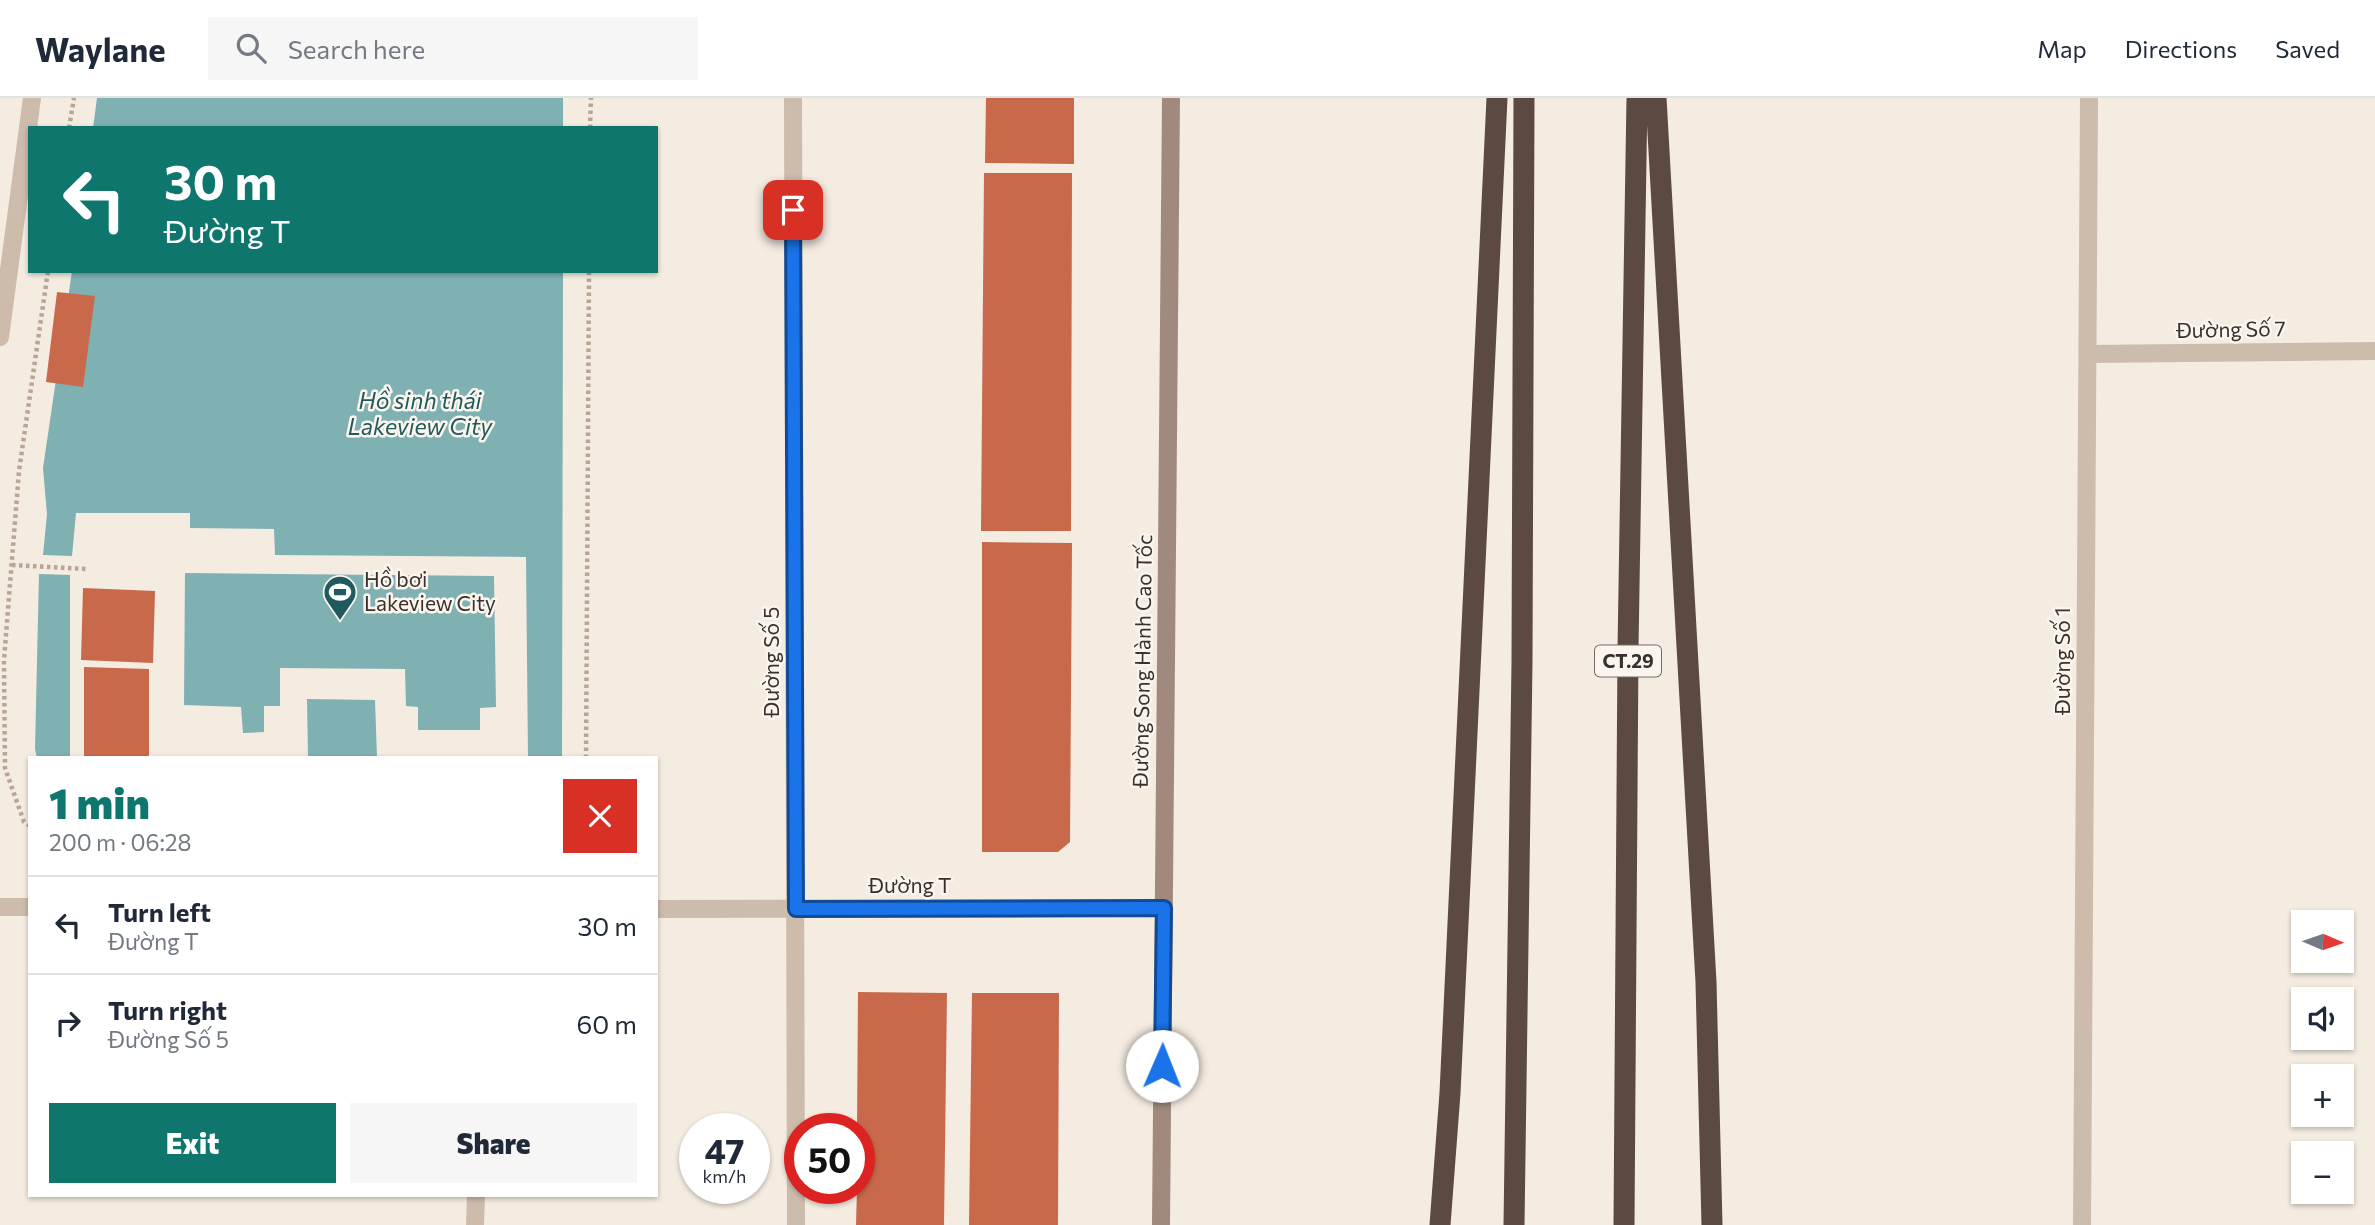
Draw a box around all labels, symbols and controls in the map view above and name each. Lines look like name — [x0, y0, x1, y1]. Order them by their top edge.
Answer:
search box — [208, 17, 698, 80]
text: Waylane — [35, 28, 166, 69]
icon: search — [232, 29, 270, 67]
text: Search here — [288, 33, 425, 64]
text: Map — [2037, 34, 2087, 63]
text: Directions — [2125, 34, 2237, 63]
text: Saved — [2275, 34, 2340, 63]
text: 30 m — [164, 150, 277, 210]
icon: left — [49, 154, 140, 245]
pin — [763, 180, 823, 240]
icon: arrive — [774, 191, 812, 229]
text: Đường T — [164, 210, 290, 250]
street label: Đường Số 7 — [2175, 315, 2286, 342]
water label: Hồ sinh thái Lakeview City — [348, 386, 493, 440]
street label: Đường Song Hành Cao Tốc — [1127, 534, 1156, 789]
place label: Hồ bơi Lakeview City — [364, 566, 496, 615]
sports icon: Hồ bơi Lakeview City — [321, 573, 359, 622]
street label: Đường Số 5 — [758, 607, 783, 718]
street label: Đường Số 1 — [2049, 607, 2074, 716]
road number: CT.29 — [1595, 646, 1661, 676]
text: 1 min — [49, 776, 150, 828]
button: close — [563, 779, 637, 853]
text: 200 m · 06:28 — [49, 828, 191, 856]
street label: Đường T — [868, 872, 951, 897]
text: Turn left — [108, 896, 211, 927]
icon: left — [49, 906, 87, 944]
text: 30 m — [578, 910, 637, 941]
north arrow — [2291, 910, 2354, 973]
map controls — [2291, 910, 2354, 1204]
text: Đường T — [108, 927, 199, 955]
button: sound — [2291, 987, 2354, 1050]
text: Turn right — [108, 994, 227, 1025]
icon: right — [49, 1004, 87, 1042]
text: 60 m — [577, 1008, 637, 1039]
text: Đường Số 5 — [108, 1025, 229, 1053]
position arrow — [1125, 1029, 1199, 1103]
button: + — [2291, 1064, 2354, 1127]
button: Exit — [49, 1103, 336, 1183]
button: Share — [350, 1103, 637, 1183]
speed limit sign: 50 — [784, 1113, 875, 1204]
text: 47 — [704, 1128, 745, 1171]
button: − — [2291, 1141, 2354, 1204]
text: km/h — [703, 1165, 746, 1187]

